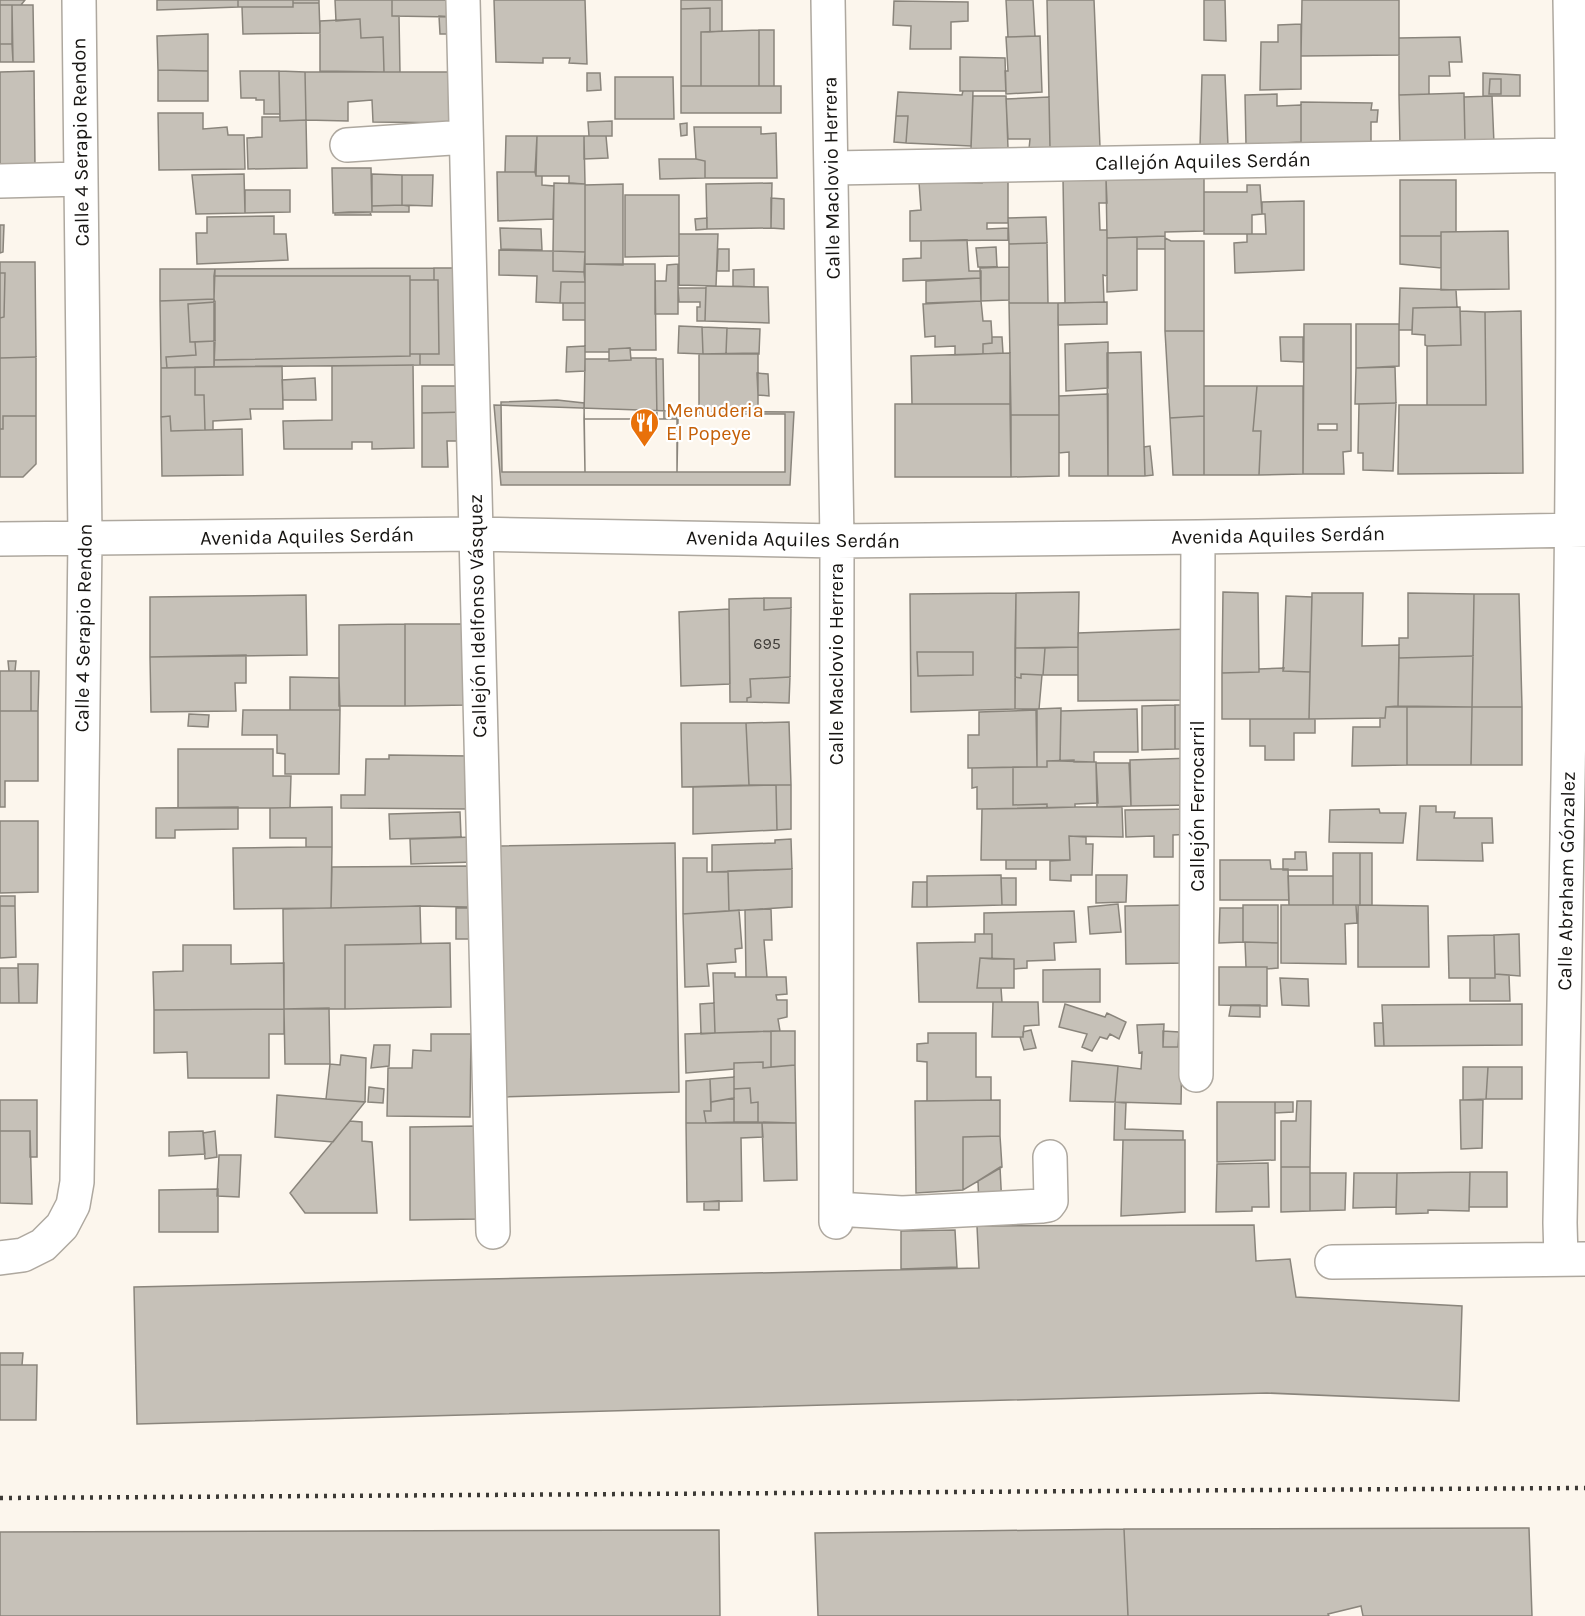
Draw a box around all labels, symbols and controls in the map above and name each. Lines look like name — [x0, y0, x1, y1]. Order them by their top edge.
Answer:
street label: Calle 4 Serapio Rendon — [67, 37, 94, 247]
street label: Calle Maclovio Herrera — [818, 77, 845, 279]
street label: Callejón Aquiles Serdán — [1095, 148, 1311, 175]
place label: Menuderia El Popeye — [666, 399, 764, 445]
restaurant icon: Menuderia El Popeye — [629, 406, 661, 448]
street label: Callejón Idelfonso Vásquez — [464, 494, 491, 738]
street label: Avenida Aquiles Serdán — [1171, 522, 1385, 549]
street label: Calle 4 Serapio Rendon — [70, 523, 97, 733]
street label: Avenida Aquiles Serdán — [200, 523, 414, 550]
street label: Avenida Aquiles Serdán — [686, 526, 900, 553]
street label: Calle Maclovio Herrera — [825, 563, 848, 765]
house number: 695 — [753, 634, 781, 653]
street label: Callejón Ferrocarril — [1186, 720, 1209, 892]
street label: Calle Abraham Gónzalez — [1553, 771, 1580, 991]

